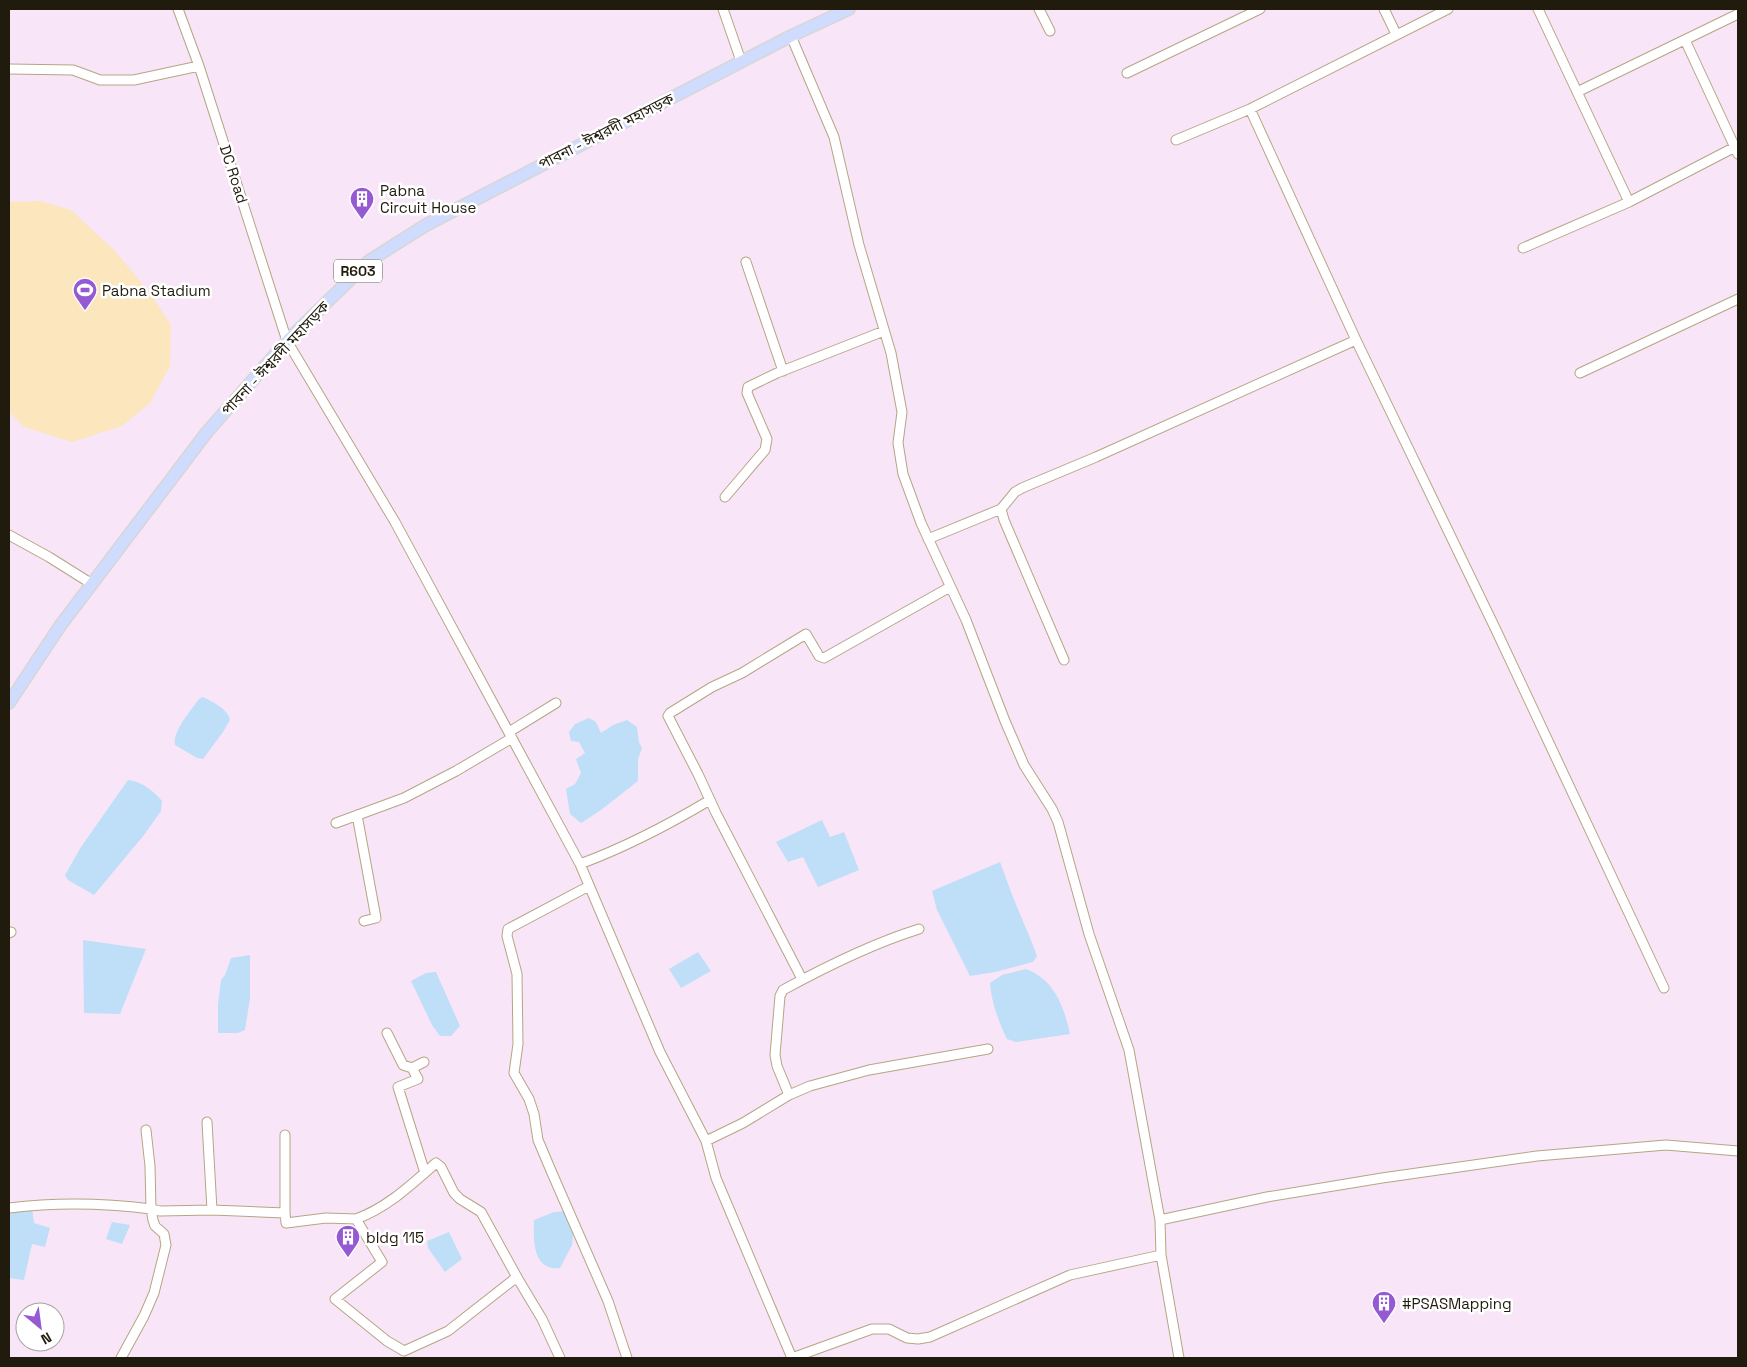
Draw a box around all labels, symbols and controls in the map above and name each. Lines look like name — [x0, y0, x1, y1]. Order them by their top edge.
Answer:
street label: পাবনা - ঈশ্বরদী মহাসড়ক — [535, 88, 678, 173]
street label: DC Road — [216, 142, 252, 206]
place label: Pabna Circuit House — [380, 181, 476, 217]
building icon: Pabna Circuit House — [349, 186, 375, 220]
road number: R603 — [334, 260, 382, 282]
sports icon: Pabna Stadium — [72, 277, 98, 311]
place label: Pabna Stadium — [102, 281, 211, 300]
street label: পাবনা - ঈশ্বরদী মহাসড়ক — [217, 296, 333, 419]
building icon: bldg 115 — [335, 1224, 361, 1258]
place label: bldg 115 — [366, 1228, 424, 1247]
building icon: #PSASMapping — [1371, 1290, 1397, 1324]
place label: #PSASMapping — [1402, 1294, 1512, 1313]
north arrow — [15, 1302, 65, 1352]
text: N — [38, 1328, 55, 1349]

